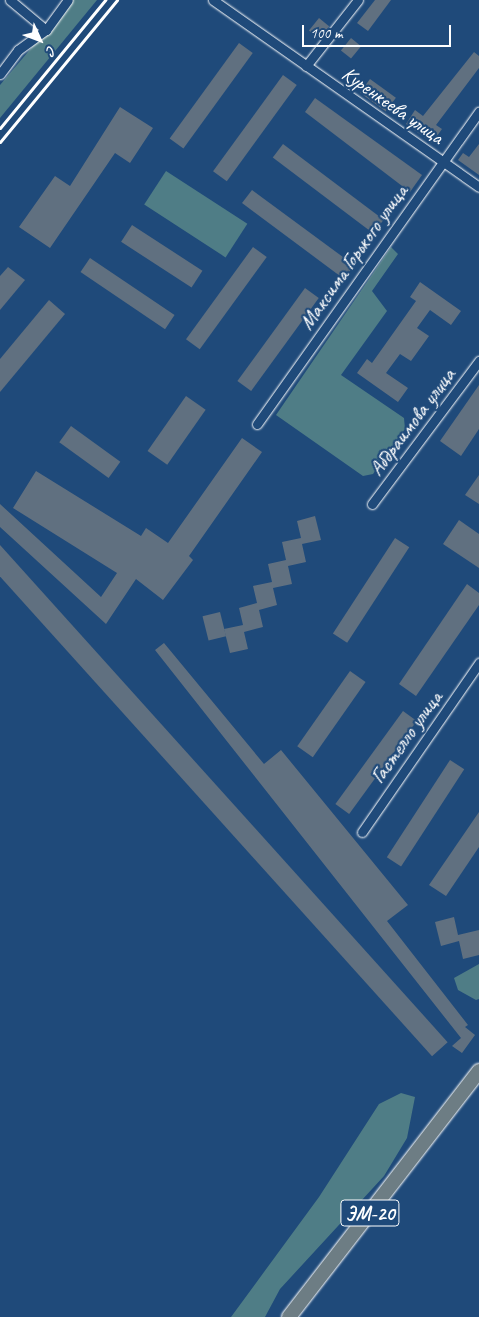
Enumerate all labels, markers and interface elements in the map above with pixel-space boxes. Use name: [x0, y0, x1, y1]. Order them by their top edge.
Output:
north arrow: [15, 15, 65, 65]
scale bar: [304, 15, 453, 47]
text: 100 m: [310, 24, 342, 43]
text: С: [43, 42, 60, 59]
street label: Куренкеева улица: [336, 60, 450, 150]
street label: Максима Горького улица: [293, 179, 413, 335]
street label: Абдраимова улица: [363, 363, 461, 481]
street label: Гастелло улица: [365, 685, 447, 789]
road number: ЭМ-20: [340, 1196, 400, 1230]

